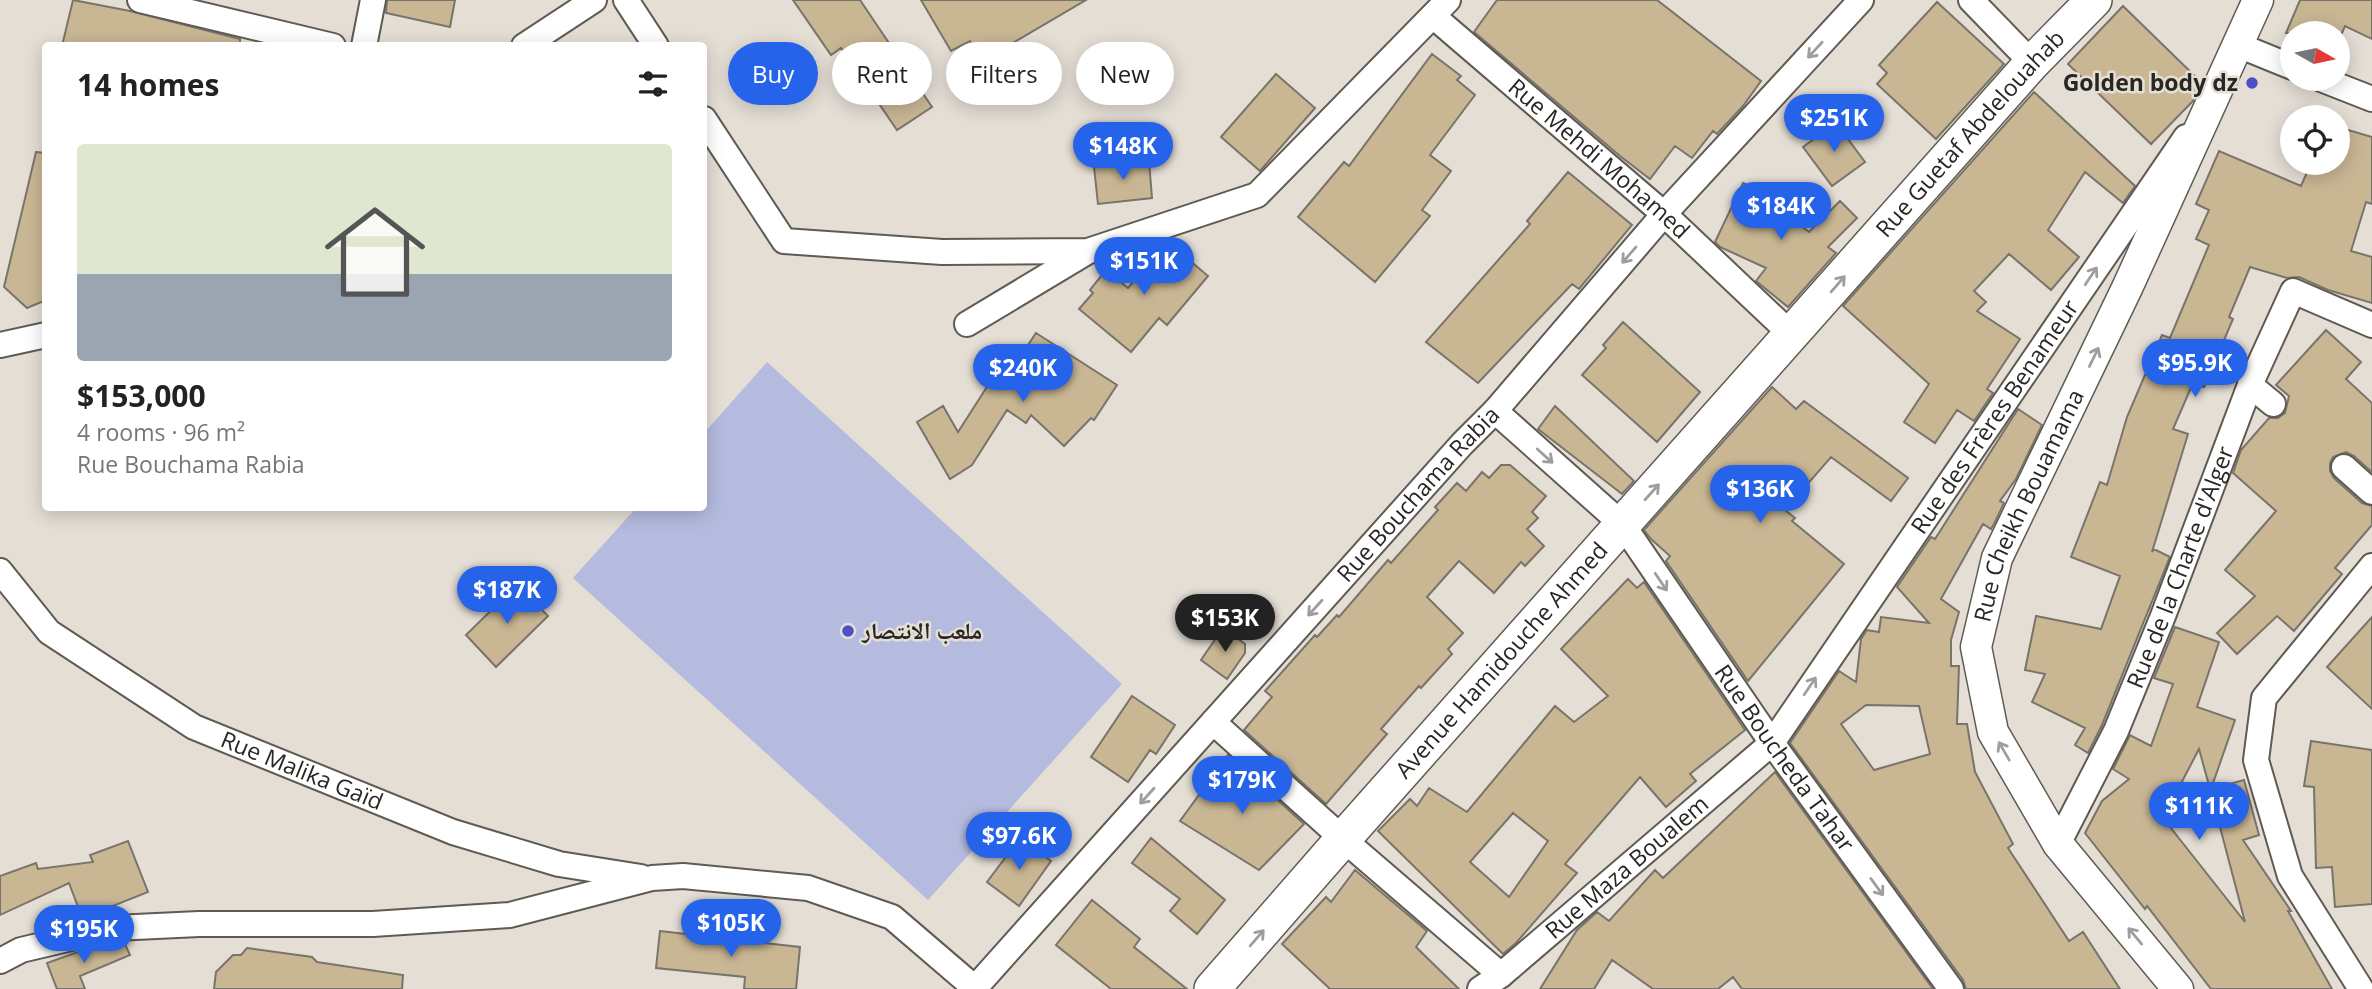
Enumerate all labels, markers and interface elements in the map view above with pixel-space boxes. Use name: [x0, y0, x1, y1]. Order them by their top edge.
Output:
north arrow: [2280, 21, 2350, 91]
map controls: [2280, 21, 2350, 175]
street label: Rue Guetaf Abdelouahab: [1868, 22, 2071, 244]
one-way arrow: [1807, 41, 1823, 59]
chip: Buy: [728, 42, 818, 105]
chip: Rent: [832, 42, 932, 105]
chip: Filters: [946, 42, 1062, 105]
chip: New: [1076, 42, 1174, 105]
text: 14 homes: [77, 64, 220, 105]
icon: filters: [634, 65, 672, 103]
place label: Golden body dz: [2063, 66, 2238, 98]
street label: Rue Mehdi Mohamed: [1502, 71, 1697, 246]
marker: Golden body dz: [2244, 75, 2260, 91]
pin: $251K: [1785, 94, 1883, 154]
text: $251K: [1800, 101, 1868, 133]
button: locate: [2280, 105, 2350, 175]
pin: $148K: [1074, 122, 1172, 182]
text: $148K: [1089, 129, 1157, 161]
pin: $184K: [1732, 182, 1830, 242]
icon: home: [312, 189, 438, 315]
text: $184K: [1747, 189, 1815, 221]
pin: $151K: [1095, 238, 1193, 297]
text: $151K: [1110, 244, 1178, 276]
one-way arrow: [1621, 245, 1637, 263]
one-way arrow: [2083, 267, 2098, 286]
one-way arrow: [1829, 275, 1845, 293]
street label: Rue des Frères Benameur: [1903, 292, 2086, 540]
pin: $95.9K: [2138, 340, 2252, 399]
pin: $240K: [974, 344, 1072, 404]
text: $95.9K: [2158, 346, 2232, 378]
one-way arrow: [2088, 347, 2101, 368]
text: $240K: [989, 351, 1057, 383]
text: $153,000: [77, 375, 206, 416]
street label: Rue Cheikh Bouamama: [1966, 384, 2091, 625]
street label: Rue Bouchama Rabia: [1329, 399, 1506, 588]
text: 4 rooms · 96 m²: [77, 416, 245, 448]
street label: Rue de la Charte d'Alger: [2118, 441, 2241, 693]
text: Rue Bouchama Rabia: [77, 448, 305, 480]
one-way arrow: [1536, 448, 1554, 464]
pin: $136K: [1711, 466, 1809, 525]
text: $136K: [1726, 472, 1794, 504]
one-way arrow: [1644, 484, 1660, 502]
street label: Avenue Hamidouche Ahmed: [1387, 535, 1614, 785]
pin: $187K: [458, 566, 556, 626]
one-way arrow: [1654, 571, 1668, 591]
text: $187K: [473, 573, 541, 605]
pin: $153K: [1176, 594, 1274, 654]
one-way arrow: [1307, 599, 1324, 616]
text: $153K: [1191, 601, 1259, 633]
place label: ملعب الانتصار: [861, 614, 982, 646]
marker: ملعب الانتصار: [840, 623, 856, 639]
street label: Rue Boucheda Tahar: [1708, 658, 1863, 858]
one-way arrow: [1803, 677, 1817, 697]
street label: Rue Malika Gaïd: [216, 723, 388, 817]
one-way arrow: [1997, 742, 2011, 762]
pin: $179K: [1193, 756, 1291, 816]
text: $179K: [1208, 763, 1276, 795]
pin: $111K: [2150, 782, 2248, 842]
one-way arrow: [1139, 786, 1155, 804]
street label: Rue Maza Boualem: [1538, 787, 1715, 946]
text: $111K: [2165, 789, 2233, 821]
pin: $97.6K: [962, 812, 1076, 872]
text: $97.6K: [982, 819, 1056, 851]
one-way arrow: [1870, 878, 1885, 896]
pin: $105K: [682, 900, 780, 959]
pin: $195K: [35, 906, 133, 965]
text: $105K: [697, 906, 765, 938]
text: $195K: [50, 912, 118, 944]
one-way arrow: [2127, 928, 2143, 946]
one-way arrow: [1249, 929, 1265, 947]

